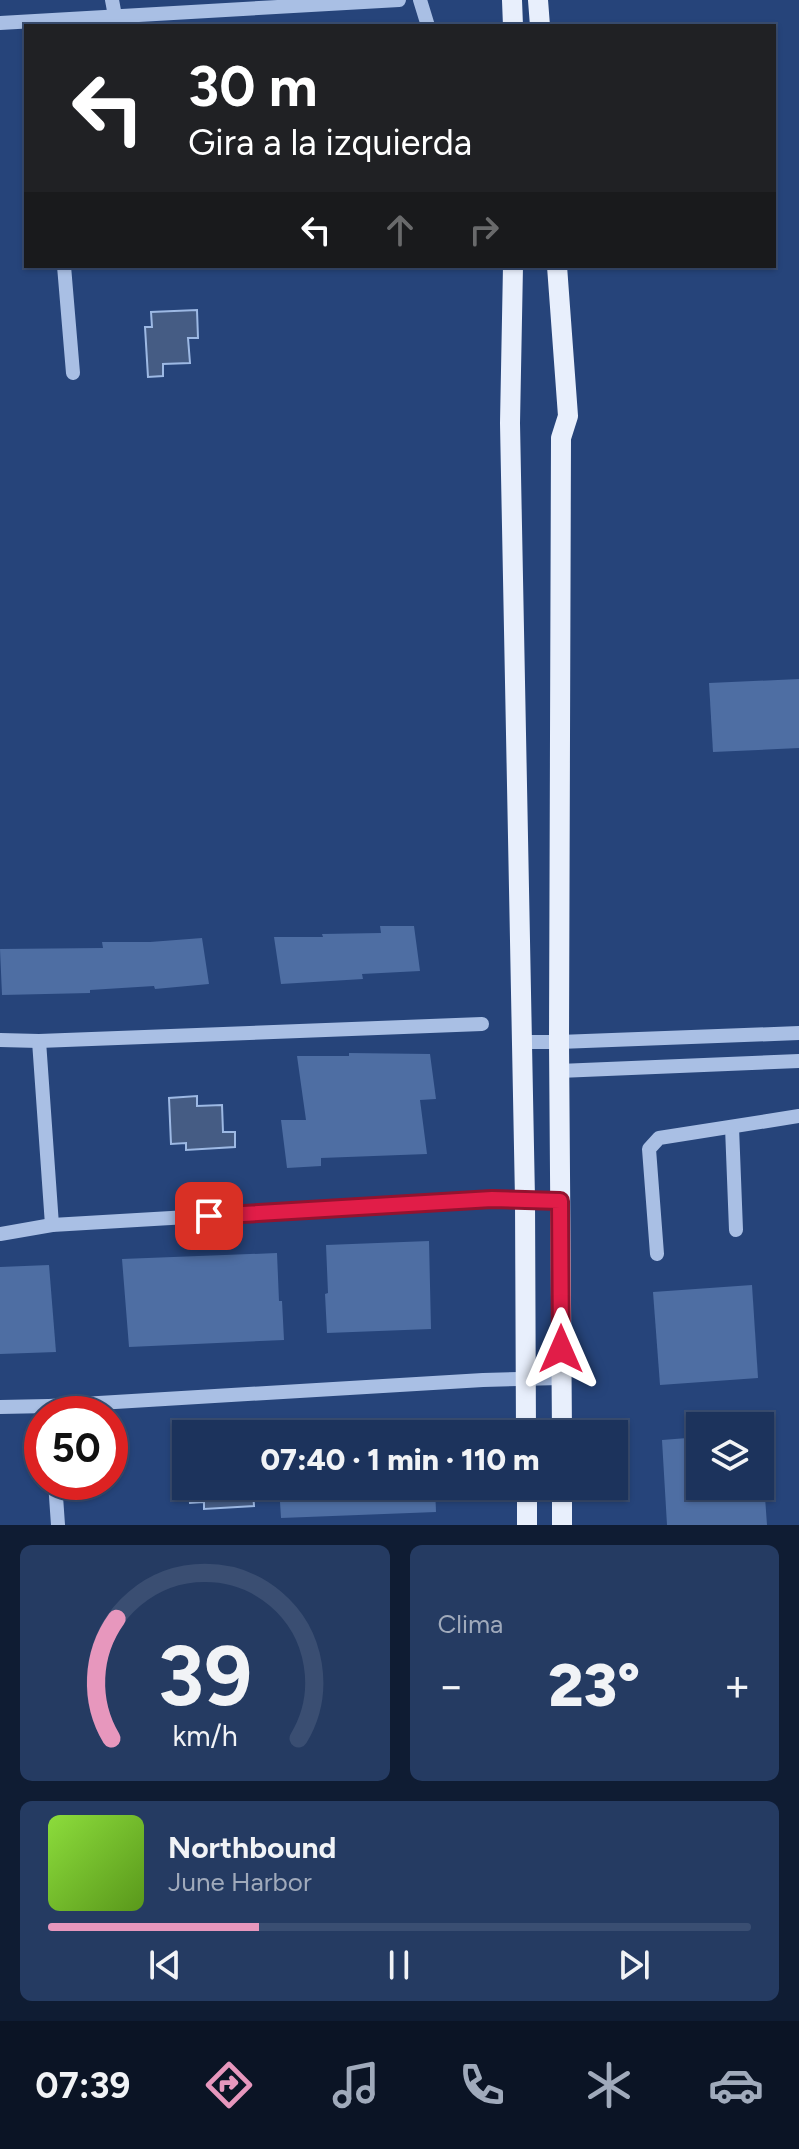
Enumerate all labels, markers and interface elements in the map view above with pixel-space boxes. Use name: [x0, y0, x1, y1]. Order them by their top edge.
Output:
text: 30 m: [188, 53, 318, 120]
icon: left: [56, 56, 160, 160]
text: Gira a la izquierda: [188, 121, 472, 164]
icon: left: [294, 208, 338, 252]
icon: ahead: [378, 208, 422, 252]
icon: right: [462, 208, 506, 252]
pin: [175, 1182, 243, 1250]
icon: arrive: [187, 1194, 231, 1238]
position arrow: [519, 1307, 603, 1391]
speed limit sign: 50: [24, 1396, 128, 1500]
map controls: [686, 1412, 774, 1500]
button: layers: [686, 1412, 774, 1500]
text: 07:40 · 1 min · 110 m: [260, 1441, 540, 1478]
text: Clima: [438, 1608, 503, 1640]
text: 39: [157, 1626, 252, 1726]
text: 23°: [548, 1649, 640, 1721]
text: −: [438, 1659, 465, 1712]
text: +: [724, 1659, 751, 1712]
text: km/h: [172, 1719, 237, 1753]
text: Northbound: [168, 1829, 336, 1866]
text: June Harbor: [168, 1866, 312, 1898]
icon: previous: [143, 1943, 187, 1987]
icon: pause: [377, 1943, 421, 1987]
icon: next: [612, 1943, 656, 1987]
icon: directions: [201, 2057, 257, 2113]
icon: music: [328, 2057, 384, 2113]
icon: phone: [454, 2057, 510, 2113]
icon: climate: [581, 2057, 637, 2113]
icon: car: [708, 2057, 764, 2113]
text: 07:39: [35, 2064, 130, 2107]

